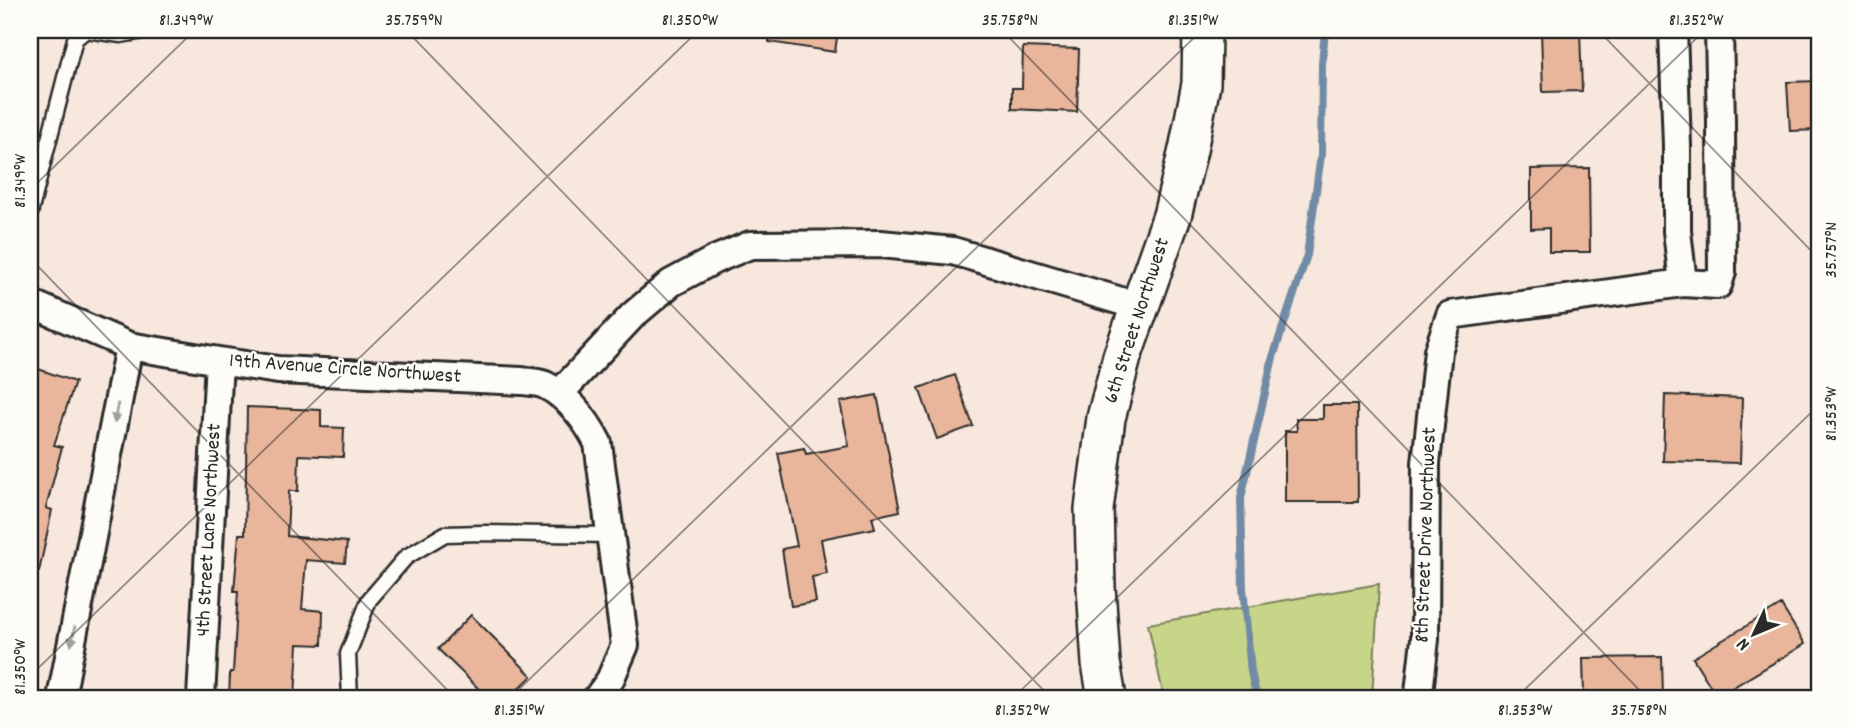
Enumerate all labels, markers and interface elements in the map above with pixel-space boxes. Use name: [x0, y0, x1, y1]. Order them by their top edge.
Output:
text: 81.349°W: [159, 9, 214, 34]
text: 35.759°N: [385, 9, 443, 34]
text: 81.350°W: [662, 9, 719, 34]
text: 35.758°N: [982, 9, 1038, 34]
text: 81.351°W: [1168, 9, 1219, 34]
text: 81.352°W: [1669, 9, 1724, 34]
text: 81.349°W: [9, 153, 34, 208]
text: 35.757°N: [1820, 222, 1845, 278]
street label: 6th Street Northwest: [1097, 234, 1179, 408]
street label: 19th Avenue Circle Northwest: [228, 347, 462, 393]
text: 81.353°W: [1820, 386, 1845, 441]
one-way arrow: [110, 402, 121, 424]
street label: 4th Street Lane Northwest: [189, 423, 231, 637]
street label: 8th Street Drive Northwest: [1408, 426, 1446, 643]
north arrow: [1720, 598, 1790, 668]
one-way arrow: [67, 625, 78, 647]
text: N: [1731, 631, 1757, 656]
text: 81.350°W: [9, 638, 34, 695]
text: 81.351°W: [494, 699, 545, 724]
text: 81.352°W: [995, 699, 1050, 724]
text: 81.353°W: [1498, 699, 1553, 724]
text: 35.758°N: [1611, 699, 1667, 724]

